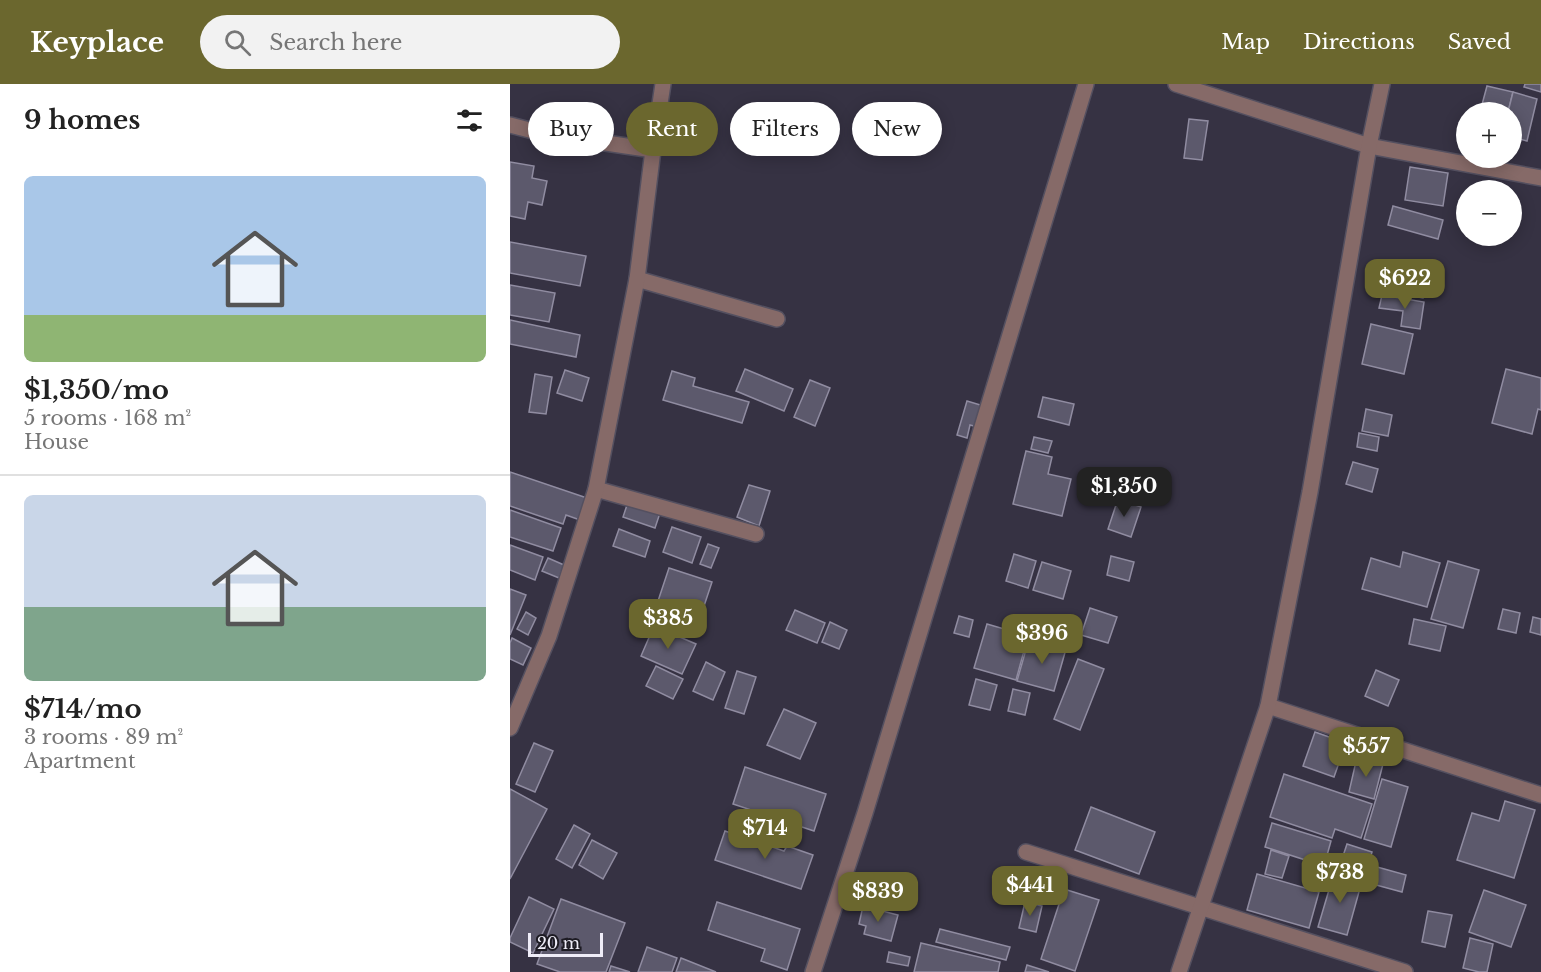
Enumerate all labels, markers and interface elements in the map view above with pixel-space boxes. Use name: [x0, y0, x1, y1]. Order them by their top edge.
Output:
search box: [200, 15, 620, 69]
text: Keyplace: [30, 25, 164, 60]
icon: search: [221, 26, 254, 59]
text: Search here: [269, 29, 402, 56]
text: Map: [1221, 29, 1270, 55]
text: Directions: [1303, 29, 1415, 55]
text: Saved: [1448, 29, 1511, 55]
chip: Buy: [528, 102, 614, 156]
chip: Rent: [626, 102, 718, 156]
chip: Filters: [730, 102, 840, 156]
chip: New: [852, 102, 942, 156]
map controls: [1456, 102, 1522, 246]
button: +: [1456, 102, 1522, 168]
text: 9 homes: [24, 104, 140, 136]
icon: filters: [453, 104, 486, 137]
button: −: [1456, 180, 1522, 246]
icon: home: [201, 215, 309, 323]
pin: $622: [1369, 259, 1441, 310]
text: $622: [1379, 266, 1431, 290]
text: $1,350/mo: [24, 374, 169, 406]
text: 5 rooms · 168 m²: [24, 406, 191, 430]
text: House: [24, 430, 89, 454]
pin: $1,350: [1075, 467, 1173, 518]
text: $1,350: [1091, 474, 1157, 498]
icon: home: [201, 534, 309, 642]
pin: $385: [632, 599, 704, 650]
text: $385: [643, 606, 693, 630]
pin: $396: [1006, 614, 1078, 665]
text: $396: [1016, 621, 1068, 645]
text: $714/mo: [24, 693, 142, 725]
text: 3 rooms · 89 m²: [24, 725, 183, 749]
pin: $557: [1330, 727, 1402, 778]
text: $557: [1343, 734, 1390, 758]
text: Apartment: [24, 749, 135, 773]
pin: $714: [729, 809, 801, 860]
text: $714: [742, 816, 788, 840]
pin: $738: [1304, 853, 1376, 904]
text: $738: [1316, 860, 1364, 884]
pin: $441: [994, 866, 1066, 917]
pin: $839: [842, 872, 914, 923]
text: $441: [1006, 873, 1054, 897]
text: $839: [852, 879, 904, 903]
scale bar: [528, 930, 603, 958]
text: 20 m: [537, 933, 580, 953]

